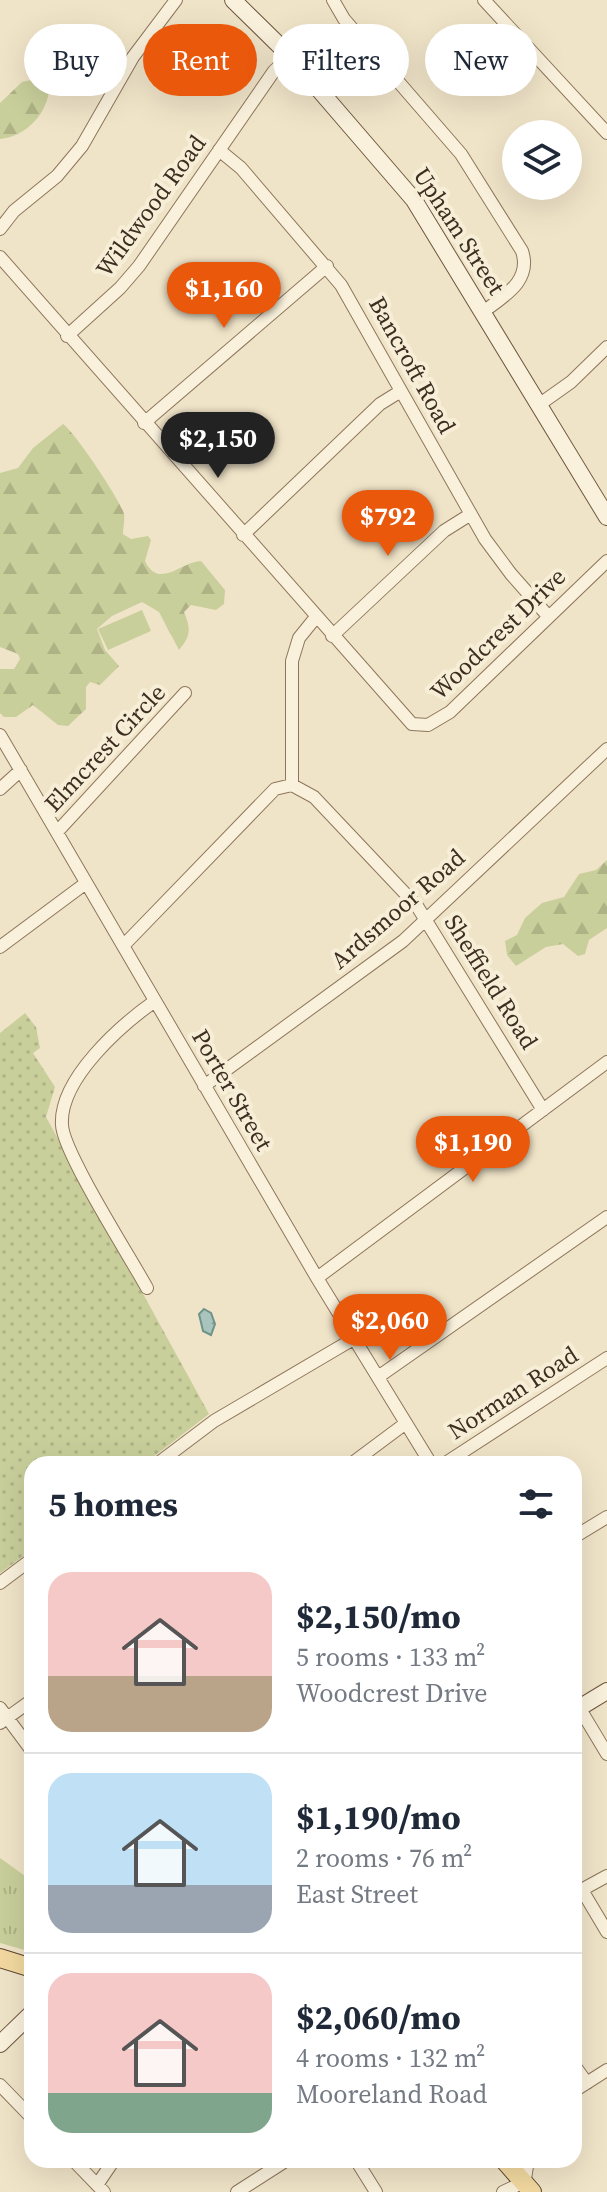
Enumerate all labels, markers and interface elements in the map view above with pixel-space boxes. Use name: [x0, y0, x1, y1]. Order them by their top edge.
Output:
chip: Buy: [24, 24, 127, 96]
chip: Rent: [143, 24, 257, 96]
chip: Filters: [273, 24, 409, 96]
chip: New: [425, 24, 537, 96]
map controls: [502, 120, 582, 200]
button: layers: [502, 120, 582, 200]
street label: Wildwood Road: [88, 128, 214, 283]
street label: Upham Street: [406, 161, 513, 301]
pin: $1,160: [159, 262, 289, 330]
text: $1,160: [185, 270, 263, 306]
street label: Bancroft Road: [361, 290, 464, 440]
pin: $2,150: [153, 412, 283, 480]
text: $2,150: [179, 420, 257, 456]
pin: $792: [341, 490, 435, 558]
text: $792: [360, 498, 416, 534]
street label: Woodcrest Drive: [423, 560, 573, 707]
street label: Elmcrest Circle: [37, 676, 173, 819]
street label: Ardsmoor Road: [323, 841, 472, 976]
street label: Sheffield Road: [437, 908, 546, 1056]
street label: Porter Street: [184, 1023, 281, 1157]
pin: $1,190: [408, 1116, 538, 1184]
text: $1,190: [434, 1124, 512, 1160]
pin: $2,060: [325, 1294, 455, 1362]
text: $2,060: [351, 1302, 429, 1338]
street label: Norman Road: [441, 1338, 584, 1447]
text: 5 homes: [48, 1481, 178, 1527]
icon: filters: [514, 1482, 558, 1526]
text: $2,150/mo: [296, 1593, 461, 1639]
icon: home: [112, 1604, 208, 1700]
text: 5 rooms · 133 m²: [296, 1639, 485, 1675]
text: Woodcrest Drive: [296, 1675, 488, 1711]
text: $1,190/mo: [296, 1794, 461, 1840]
icon: home: [112, 1805, 208, 1901]
text: 2 rooms · 76 m²: [296, 1840, 472, 1876]
text: East Street: [296, 1876, 418, 1912]
text: $2,060/mo: [296, 1994, 461, 2040]
icon: home: [112, 2005, 208, 2101]
text: 4 rooms · 132 m²: [296, 2040, 485, 2076]
text: Mooreland Road: [296, 2076, 487, 2112]

